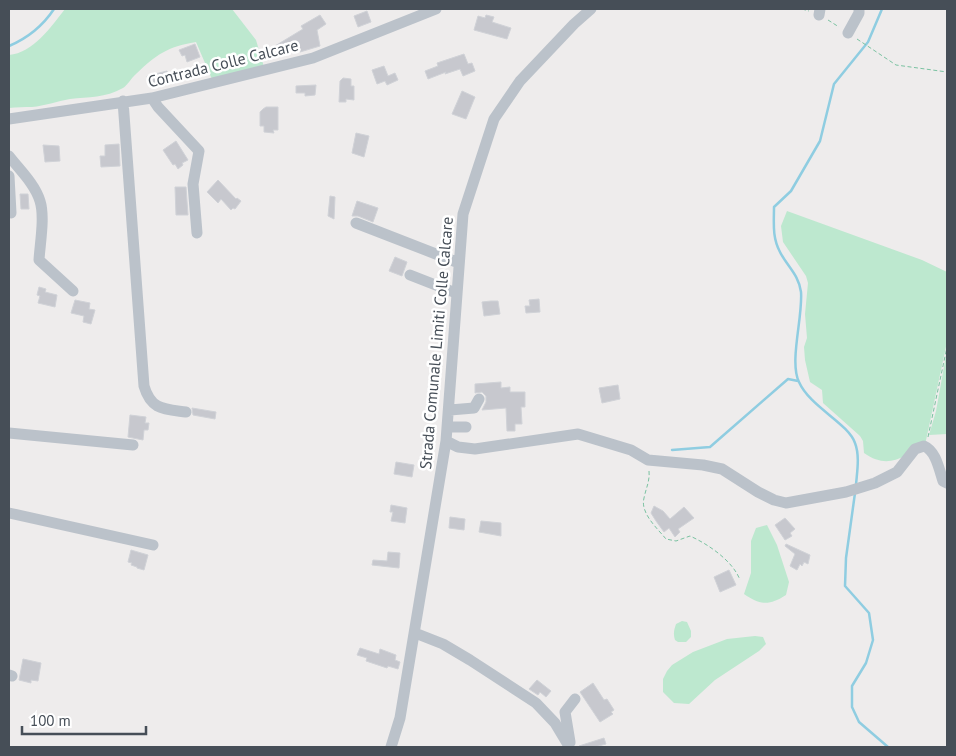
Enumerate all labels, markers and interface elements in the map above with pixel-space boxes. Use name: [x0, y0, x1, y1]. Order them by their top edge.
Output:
street label: Contrada Colle Calcare: [146, 35, 300, 91]
street label: Strada Comunale Limiti Colle Calcare: [415, 216, 457, 470]
scale bar: [22, 704, 146, 736]
text: 100 m: [30, 711, 71, 730]

